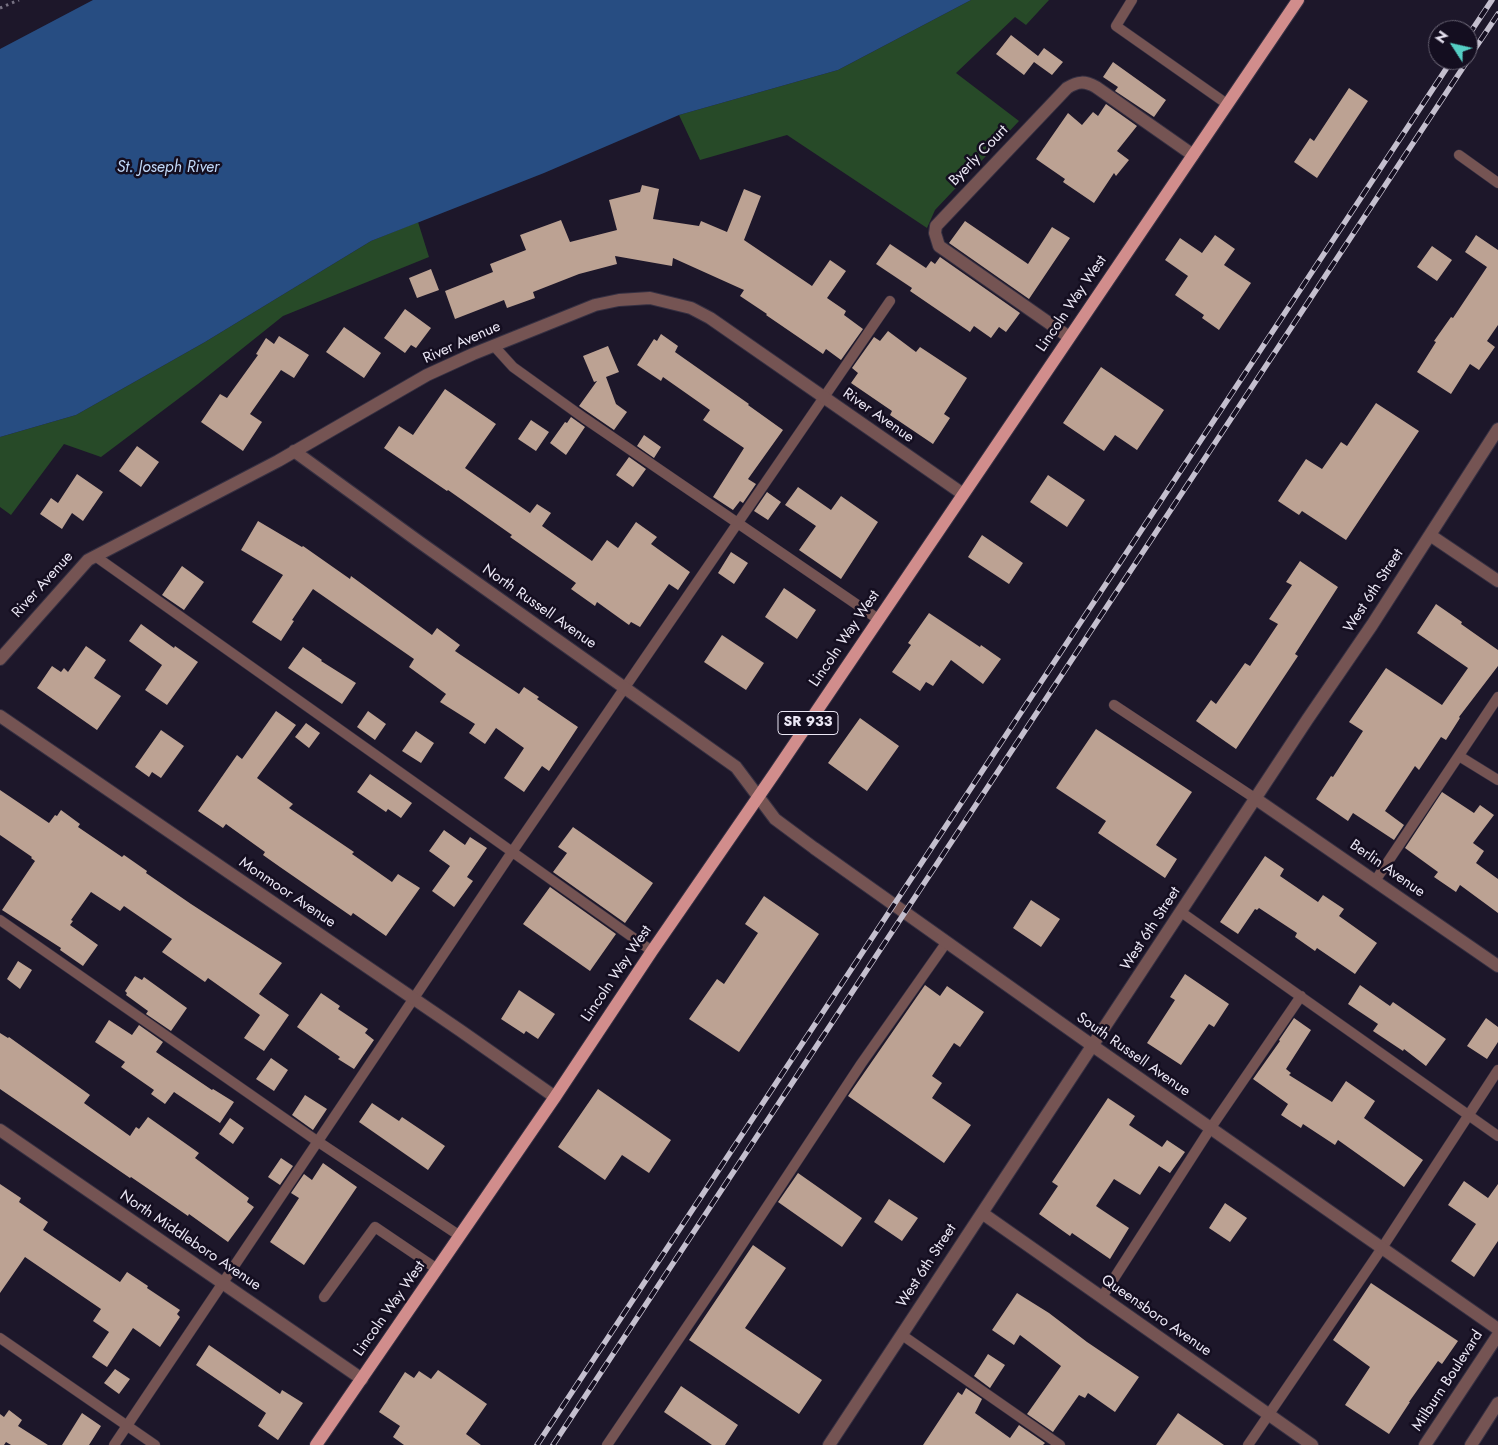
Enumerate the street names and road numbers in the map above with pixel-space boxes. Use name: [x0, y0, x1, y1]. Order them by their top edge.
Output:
street label: Byerly Court: [946, 122, 1012, 190]
street label: Lincoln Way West: [1033, 252, 1111, 356]
street label: River Avenue: [421, 318, 503, 368]
street label: River Avenue: [839, 385, 917, 447]
street label: West 6th Street: [1340, 546, 1408, 636]
street label: River Avenue: [9, 548, 77, 622]
street label: North Russell Avenue: [478, 561, 600, 653]
street label: Lincoln Way West: [806, 587, 884, 691]
road number: SR 933: [778, 711, 838, 734]
street label: Berlin Avenue: [1346, 836, 1428, 902]
street label: Monmoor Avenue: [235, 854, 339, 932]
street label: West 6th Street: [1117, 884, 1185, 974]
street label: Lincoln Way West: [578, 922, 656, 1026]
street label: South Russell Avenue: [1073, 1009, 1193, 1101]
street label: North Middleboro Avenue: [116, 1187, 264, 1295]
street label: West 6th Street: [893, 1221, 961, 1311]
street label: Lincoln Way West: [350, 1258, 430, 1360]
street label: Queensboro Avenue: [1098, 1271, 1214, 1361]
street label: Milburn Boulevard: [1409, 1327, 1487, 1435]

